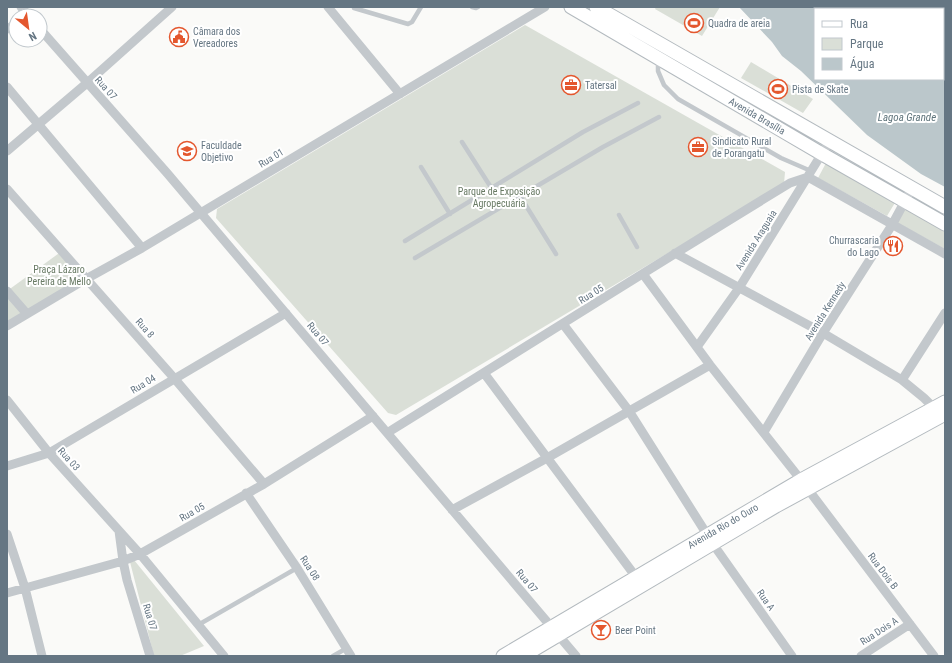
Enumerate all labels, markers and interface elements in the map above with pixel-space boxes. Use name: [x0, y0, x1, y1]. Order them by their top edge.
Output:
north arrow: [8, 8, 48, 48]
legend: [814, 8, 944, 80]
sports icon: Quadra de areia: [683, 12, 705, 34]
text: Rua: [850, 17, 868, 31]
place label: Quadra de areia: [708, 18, 770, 29]
public building icon: Câmara dos Vereadores: [168, 26, 190, 48]
place label: Câmara dos Vereadores: [193, 26, 241, 49]
text: N: [26, 29, 39, 44]
text: Parque: [850, 37, 884, 51]
text: Água: [850, 56, 875, 71]
street label: Rua 07: [93, 74, 119, 102]
office icon: Tatersal: [560, 74, 582, 96]
sports icon: Pista de Skate: [767, 78, 789, 100]
place label: Tatersal: [585, 80, 617, 91]
place label: Pista de Skate: [792, 84, 849, 95]
street label: Avenida Brasília: [727, 95, 787, 137]
water label: Lagoa Grande: [878, 111, 936, 124]
office icon: Sindicato Rural de Porangatu: [687, 136, 709, 158]
place label: Sindicato Rural de Porangatu: [712, 136, 771, 159]
school or university icon: Faculdade Objetivo: [176, 140, 198, 162]
place label: Faculdade Objetivo: [201, 140, 242, 163]
street label: Rua 01: [257, 146, 285, 170]
park label: Parque de Exposição Agropecuária: [458, 186, 540, 209]
street label: Avenida Araguaia: [733, 208, 779, 272]
place label: Churrascaria do Lago: [829, 235, 879, 258]
restaurant icon: Churrascaria do Lago: [882, 235, 904, 257]
park label: Praça Lázaro Pereira de Mello: [27, 264, 91, 287]
street label: Avenida Kennedy: [803, 280, 847, 342]
street label: Rua 05: [577, 282, 605, 306]
street label: Rua 8: [133, 316, 157, 340]
street label: Rua 07: [305, 320, 331, 348]
street label: Rua 04: [129, 372, 157, 396]
street label: Rua 03: [56, 445, 82, 473]
street label: Rua 05: [178, 500, 207, 524]
street label: Avenida Rio do Ouro: [686, 501, 760, 551]
street label: Rua Dois B: [866, 551, 900, 591]
street label: Rua 08: [298, 554, 322, 582]
street label: Rua 07: [514, 567, 540, 595]
street label: Rua A: [755, 587, 777, 613]
street label: Rua 07: [141, 602, 159, 632]
street label: Rua Dois A: [858, 615, 900, 647]
bar icon: Beer Point: [590, 619, 612, 641]
place label: Beer Point: [615, 625, 656, 636]

